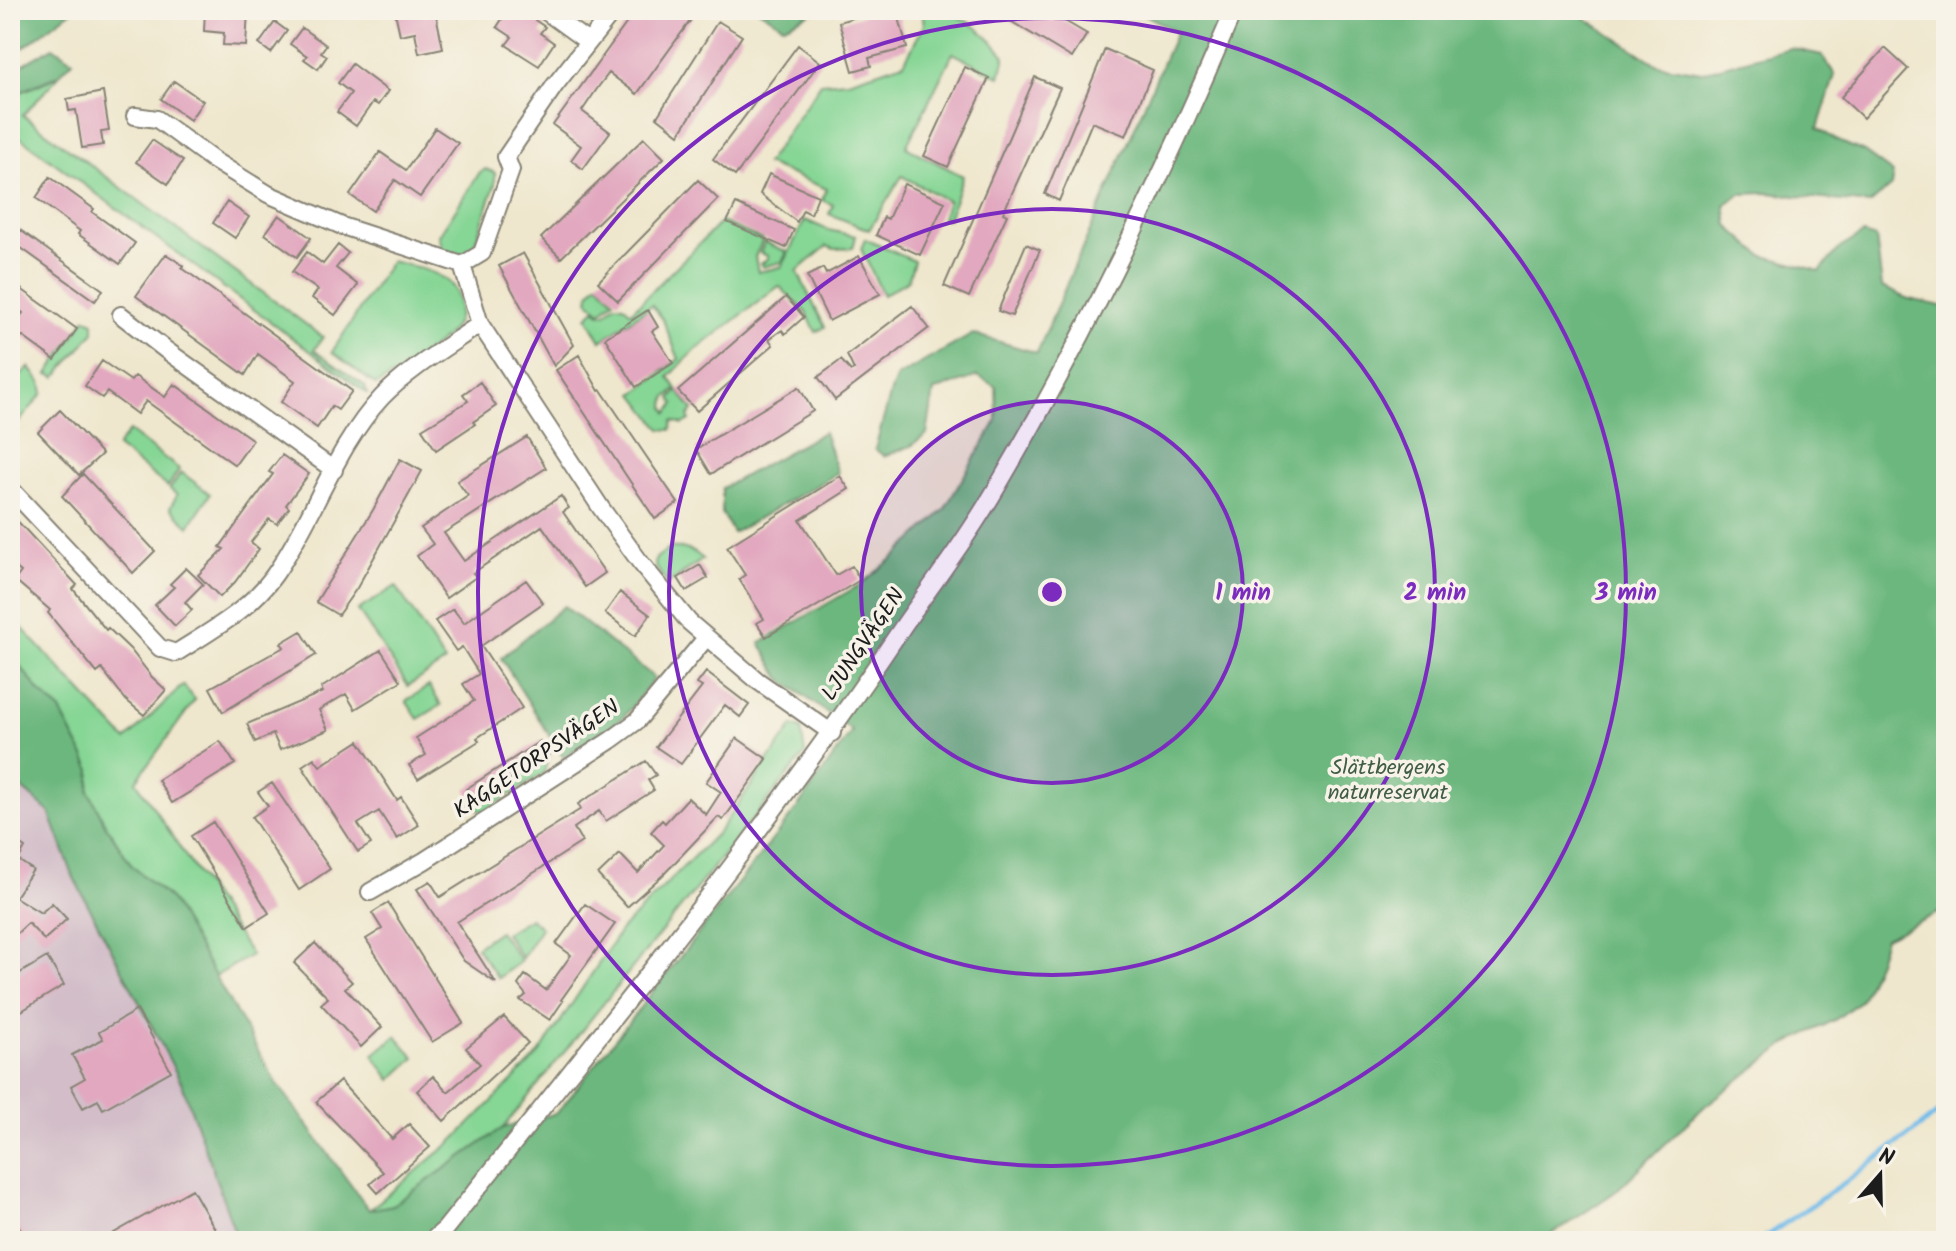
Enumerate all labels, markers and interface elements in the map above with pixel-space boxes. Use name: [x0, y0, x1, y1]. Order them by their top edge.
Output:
text: 1 min: [1215, 574, 1271, 613]
text: 2 min: [1404, 574, 1466, 613]
text: 3 min: [1594, 574, 1657, 613]
centre of rings: [1038, 578, 1066, 606]
street label: LJUNGVÄGEN: [813, 581, 915, 709]
street label: KAGGETORPSVÄGEN: [447, 691, 627, 829]
park label: Slättbergens naturreservat: [1328, 751, 1449, 811]
north arrow: [1840, 1135, 1920, 1215]
text: N: [1873, 1140, 1899, 1177]

